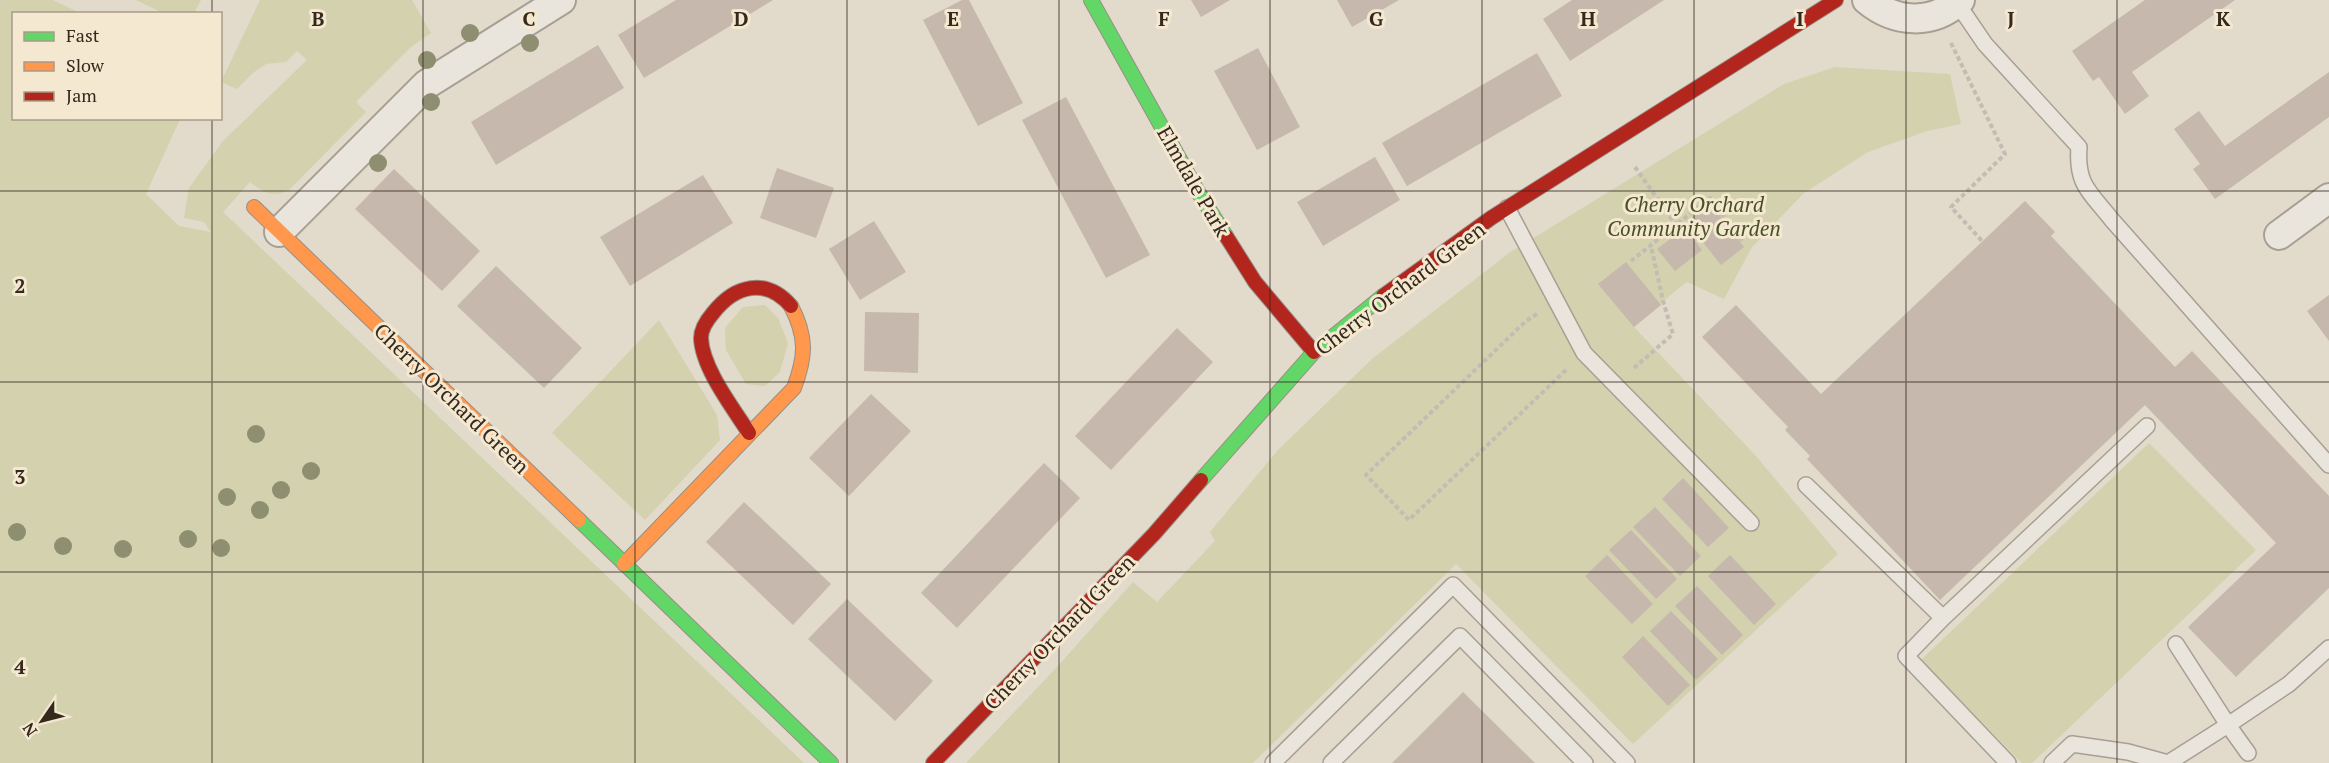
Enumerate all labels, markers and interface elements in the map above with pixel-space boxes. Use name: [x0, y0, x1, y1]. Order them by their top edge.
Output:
text: B: [312, 5, 325, 32]
text: C: [522, 5, 536, 32]
text: D: [734, 5, 748, 32]
text: E: [947, 5, 959, 32]
text: F: [1158, 5, 1170, 32]
text: G: [1369, 5, 1383, 32]
text: H: [1580, 5, 1596, 32]
text: I: [1796, 5, 1804, 32]
text: J: [2007, 5, 2015, 32]
text: K: [2216, 5, 2231, 32]
legend: [12, 12, 222, 120]
text: Fast: [66, 23, 100, 47]
text: Slow: [66, 53, 105, 77]
text: Jam: [66, 83, 97, 107]
street label: Elmdale Park: [1151, 121, 1237, 241]
park label: Cherry Orchard Community Garden: [1607, 190, 1781, 242]
street label: Cherry Orchard Green: [1309, 215, 1491, 361]
text: 2: [14, 272, 26, 299]
street label: Cherry Orchard Green: [368, 316, 536, 480]
text: 3: [14, 463, 26, 490]
street label: Cherry Orchard Green: [977, 548, 1141, 716]
text: 4: [14, 653, 26, 680]
north arrow: [12, 691, 72, 751]
text: N: [17, 718, 42, 741]

